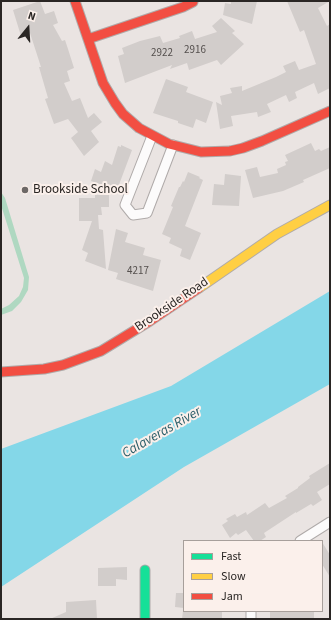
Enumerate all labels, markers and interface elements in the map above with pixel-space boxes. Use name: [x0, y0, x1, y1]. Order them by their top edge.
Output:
north arrow: [8, 8, 48, 48]
text: N: [26, 8, 38, 24]
house number: 2916: [184, 44, 206, 58]
house number: 2922: [151, 47, 173, 61]
place label: Brookside School: [33, 182, 128, 198]
marker: Brookside School: [20, 185, 30, 195]
house number: 4217: [127, 265, 149, 279]
street label: Brookside Road: [132, 275, 212, 335]
water label: Calaveras River: [119, 404, 205, 462]
legend: [183, 540, 323, 612]
text: Fast: [221, 548, 241, 565]
text: Slow: [221, 568, 246, 585]
text: Jam: [221, 588, 243, 605]

